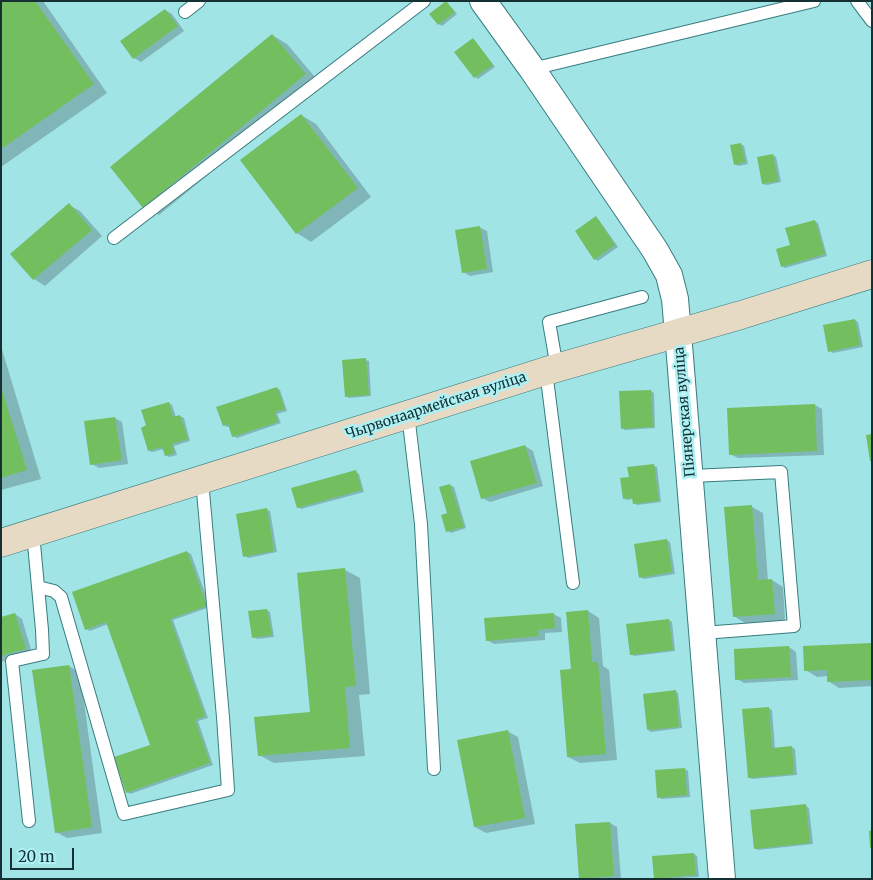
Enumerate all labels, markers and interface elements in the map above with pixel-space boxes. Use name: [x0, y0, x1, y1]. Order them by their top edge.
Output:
street label: Піянерская вуліца: [671, 346, 699, 478]
street label: Чырвонаармейская вуліца: [344, 369, 528, 443]
scale bar: [12, 838, 76, 870]
text: 20 m: [18, 847, 55, 866]

